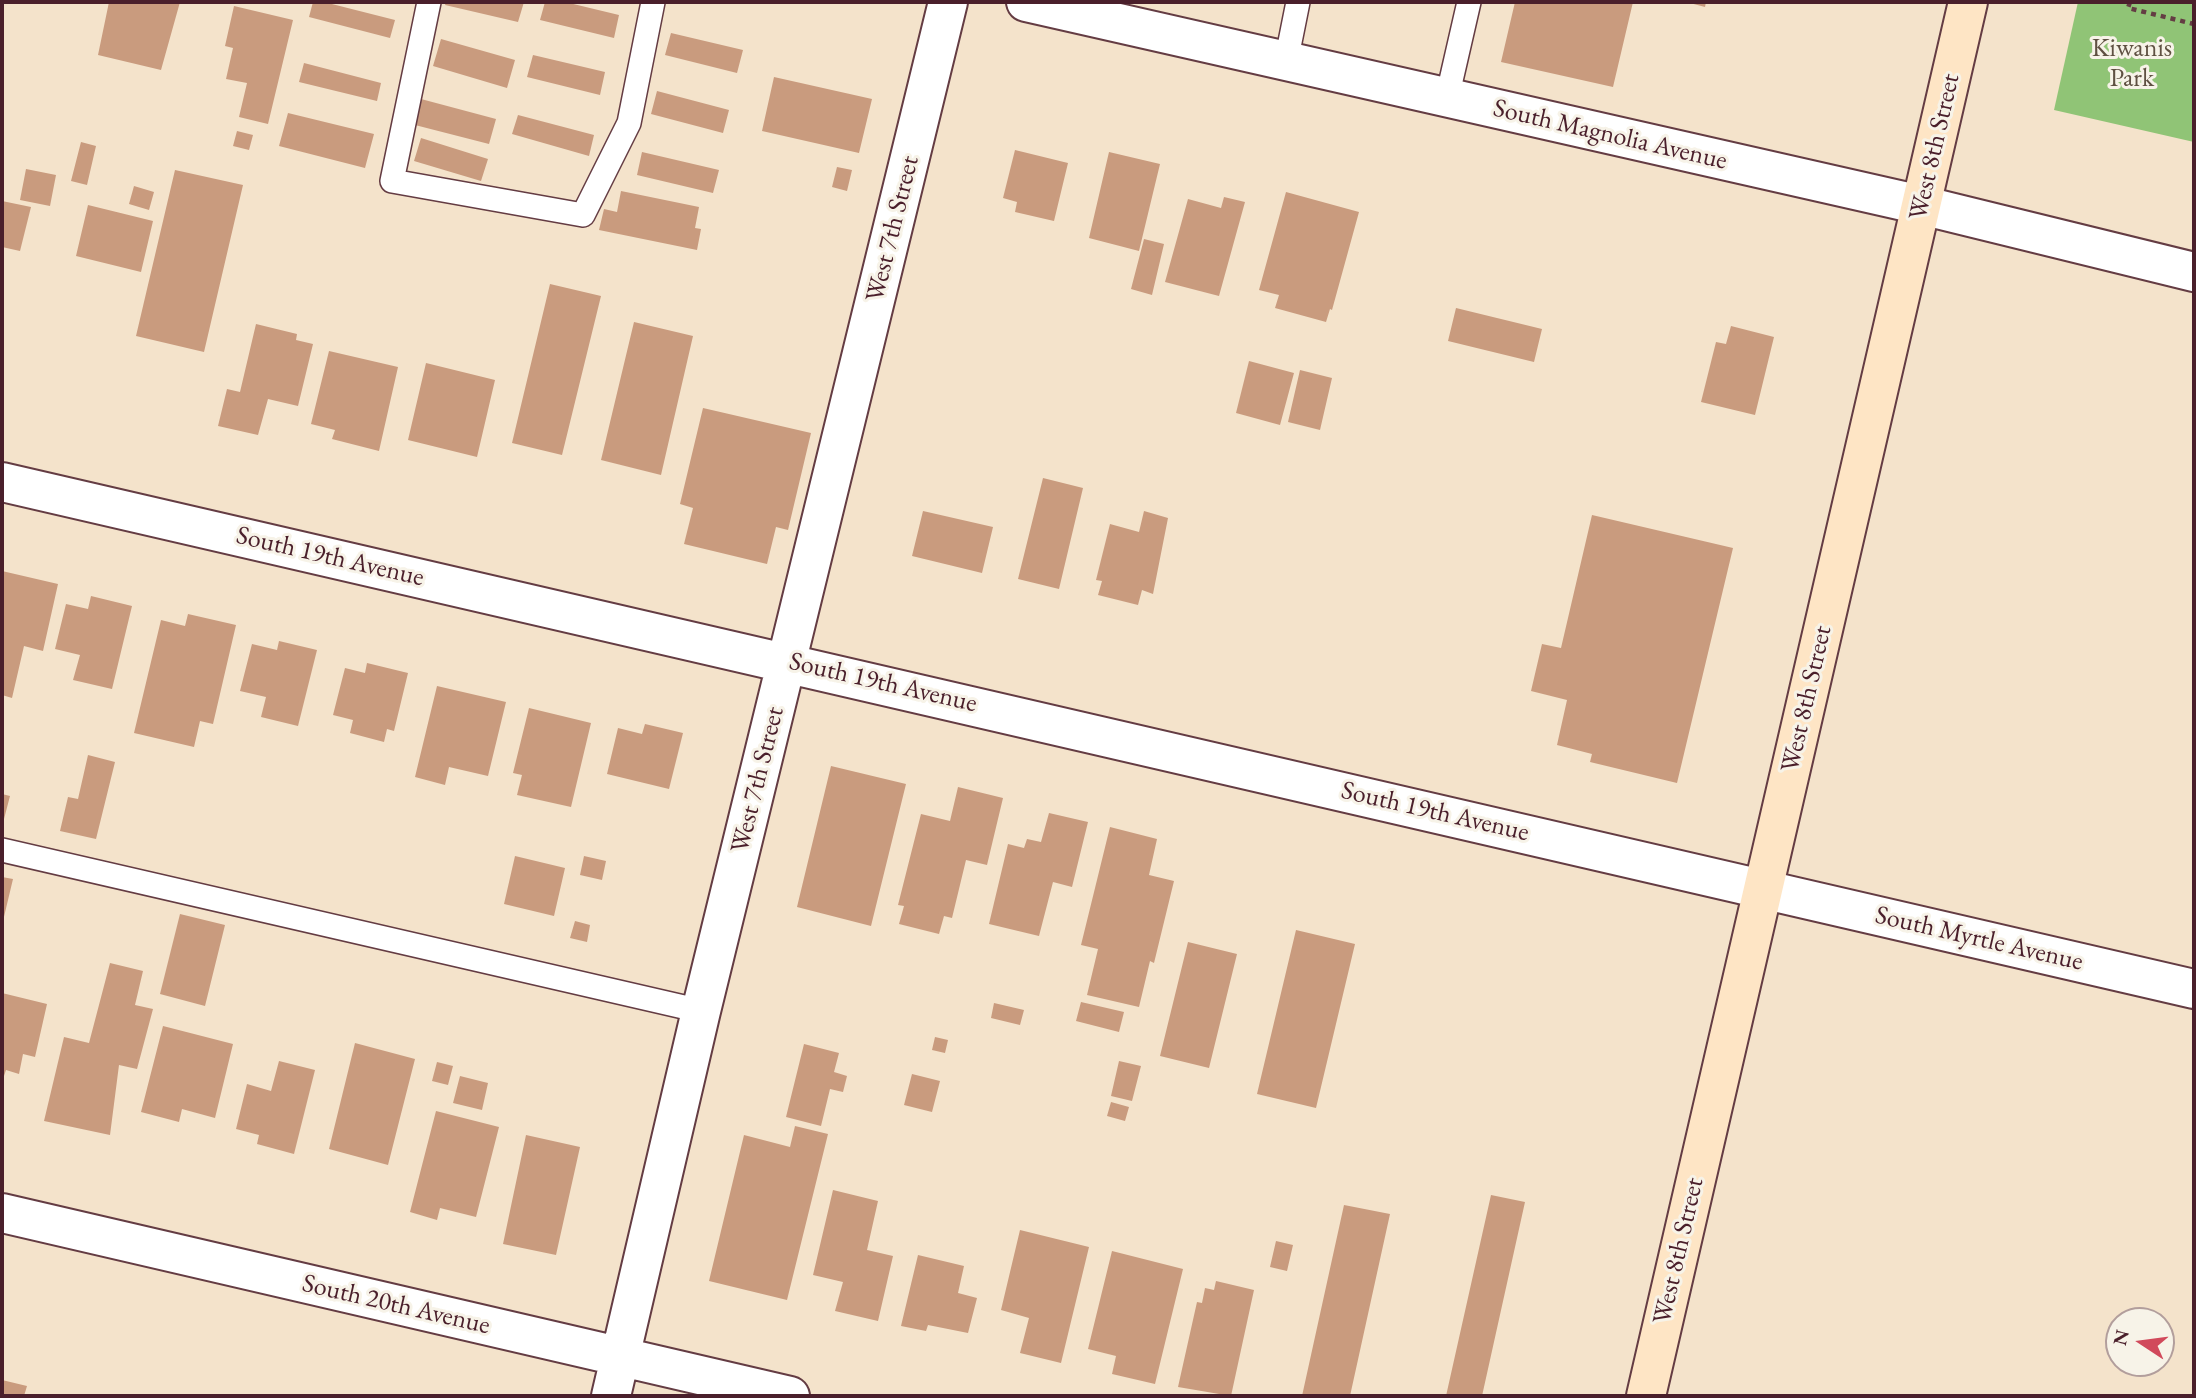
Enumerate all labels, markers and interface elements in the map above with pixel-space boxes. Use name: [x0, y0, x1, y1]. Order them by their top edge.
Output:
park label: Kiwanis Park: [2092, 33, 2172, 94]
street label: West 8th Street: [1903, 71, 1967, 223]
street label: South Magnolia Avenue: [1490, 93, 1730, 177]
street label: West 7th Street: [860, 153, 926, 305]
street label: South 19th Avenue: [233, 520, 427, 594]
street label: West 8th Street: [1775, 623, 1839, 775]
street label: South 19th Avenue: [786, 646, 980, 720]
street label: West 7th Street: [725, 704, 791, 856]
street label: South 19th Avenue: [1338, 775, 1532, 849]
street label: South Myrtle Avenue: [1872, 900, 2086, 978]
street label: West 8th Street: [1647, 1175, 1711, 1327]
street label: South 20th Avenue: [299, 1268, 493, 1342]
north arrow: [2105, 1307, 2175, 1377]
text: N: [2107, 1327, 2135, 1348]

